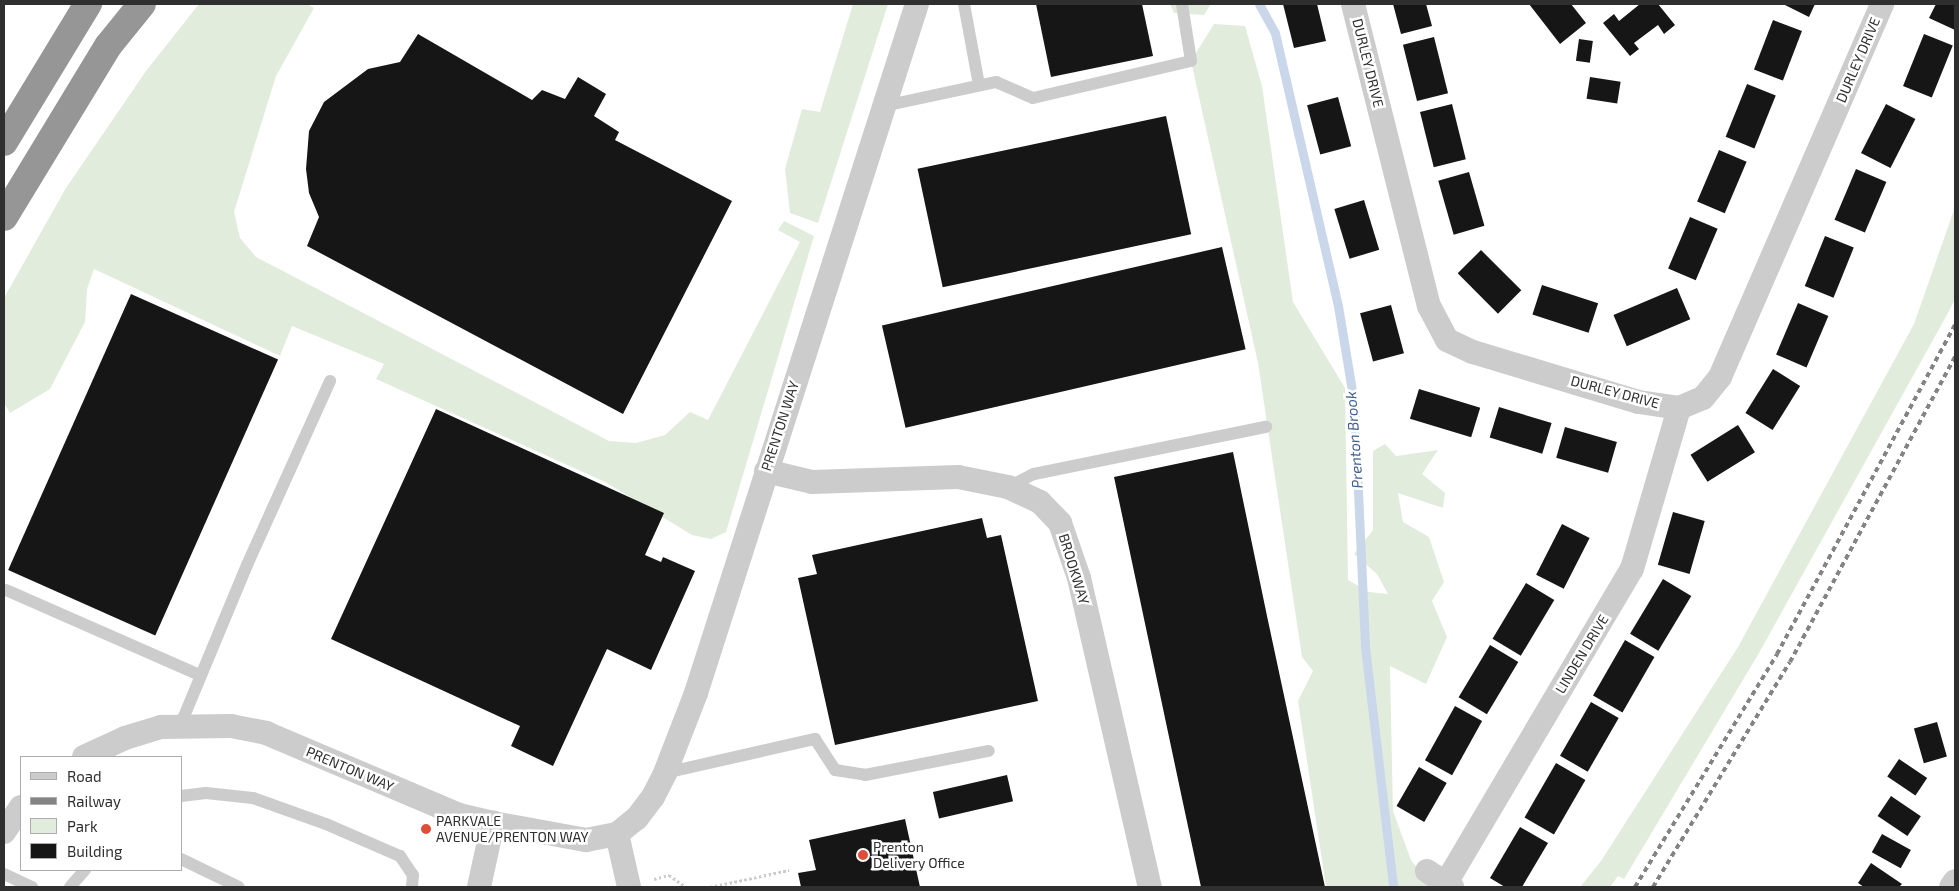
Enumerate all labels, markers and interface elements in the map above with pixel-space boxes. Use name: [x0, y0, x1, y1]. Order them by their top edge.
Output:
street label: DURLEY DRIVE: [1832, 15, 1884, 105]
street label: DURLEY DRIVE: [1349, 17, 1387, 109]
street label: DURLEY DRIVE: [1569, 372, 1661, 412]
street label: PRENTON WAY: [758, 379, 802, 473]
water label: Prenton Brook: [1342, 391, 1366, 489]
street label: BROOKWAY: [1055, 532, 1093, 606]
street label: LINDEN DRIVE: [1552, 612, 1612, 696]
street label: PRENTON WAY: [304, 743, 396, 795]
legend: [20, 756, 182, 871]
text: Road: [67, 767, 102, 785]
text: Railway: [67, 792, 121, 810]
place label: PARKVALE AVENUE/PRENTON WAY: [436, 813, 589, 846]
text: Park: [67, 817, 98, 835]
marker: PARKVALE AVENUE/PRENTON WAY: [420, 823, 432, 835]
place label: Prenton Delivery Office: [873, 839, 965, 872]
text: Building: [67, 842, 122, 860]
marker: Prenton Delivery Office: [857, 849, 869, 861]

